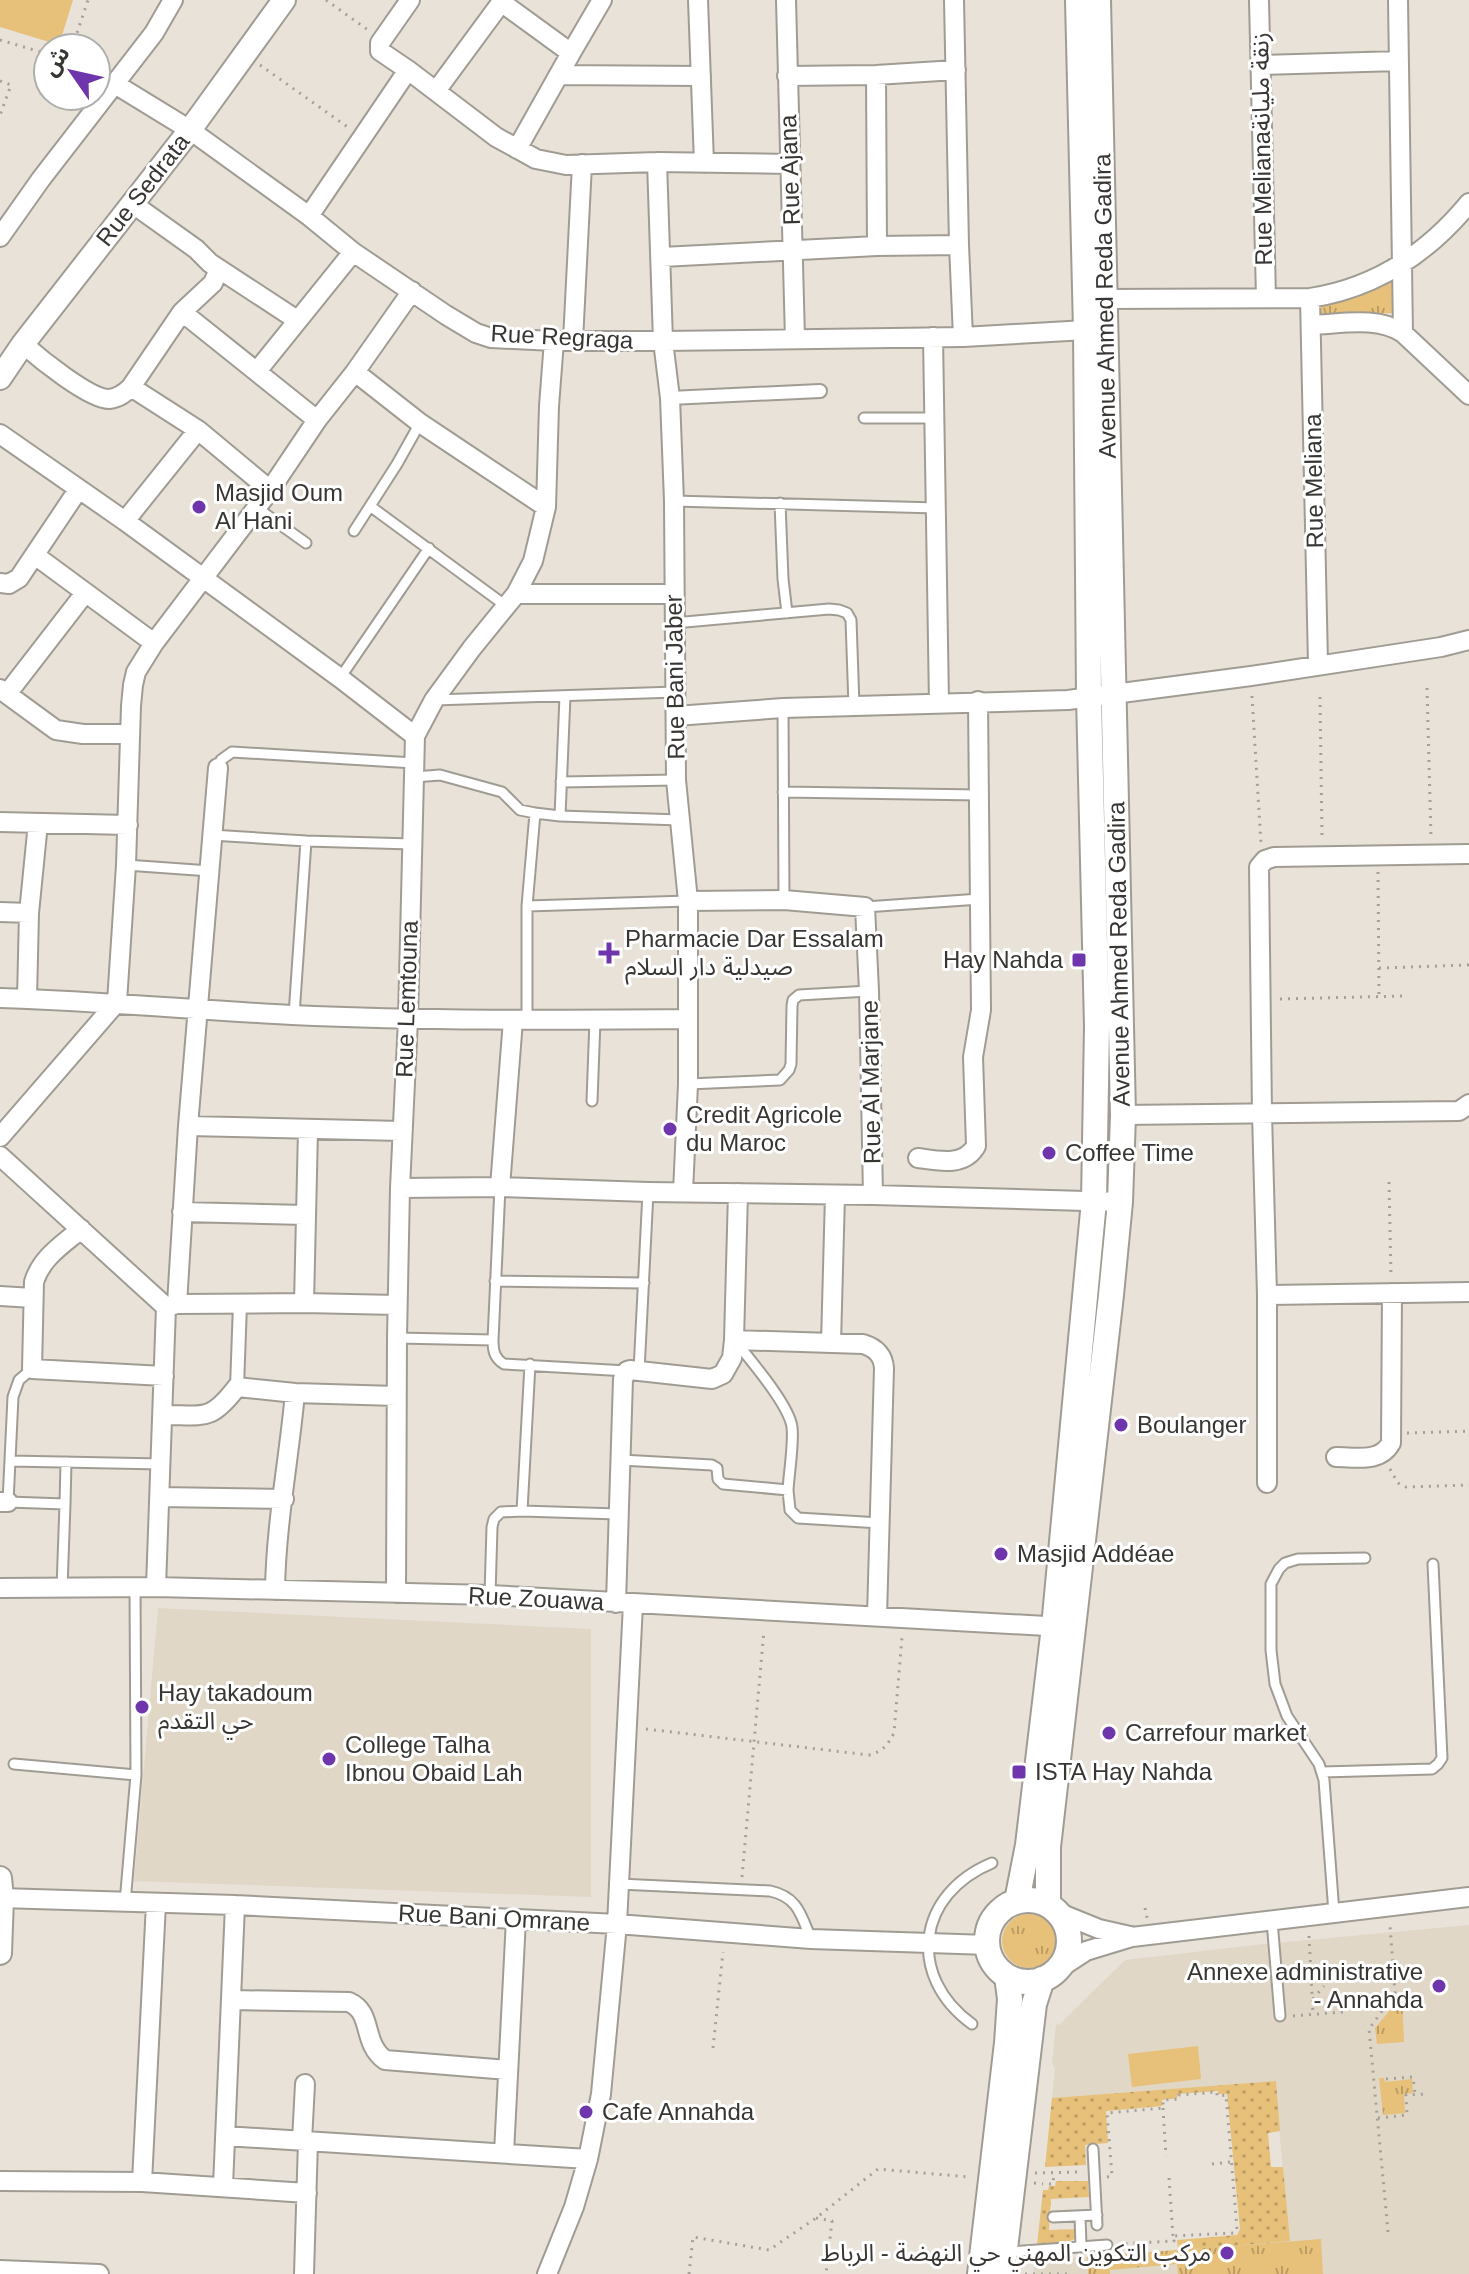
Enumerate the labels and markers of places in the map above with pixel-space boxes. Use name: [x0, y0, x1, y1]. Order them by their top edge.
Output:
place label: Masjid Oum Al Hani: [215, 479, 343, 534]
marker: Masjid Oum Al Hani: [190, 498, 208, 516]
place label: Pharmacie Dar Essalam صيدلية دار السلام: [625, 925, 884, 985]
marker: Pharmacie Dar Essalam صيدلية دار السلام: [600, 944, 618, 962]
place label: Hay Nahda: [943, 946, 1064, 973]
marker: Hay Nahda: [1070, 951, 1088, 969]
place label: Credit Agricole du Maroc: [686, 1101, 842, 1156]
marker: Credit Agricole du Maroc: [661, 1120, 679, 1138]
place label: Coffee Time: [1065, 1139, 1194, 1166]
marker: Coffee Time: [1040, 1144, 1058, 1162]
place label: Boulanger: [1137, 1411, 1246, 1438]
marker: Boulanger: [1112, 1416, 1130, 1434]
place label: Masjid Addéae: [1017, 1540, 1174, 1567]
marker: Masjid Addéae: [992, 1545, 1010, 1563]
place label: Hay takadoum حي التقدم: [158, 1679, 313, 1740]
marker: Hay takadoum حي التقدم: [133, 1698, 151, 1716]
place label: Carrefour market: [1125, 1719, 1307, 1746]
marker: Carrefour market: [1100, 1724, 1118, 1742]
place label: College Talha Ibnou Obaid Lah: [345, 1731, 522, 1786]
marker: College Talha Ibnou Obaid Lah: [320, 1750, 338, 1768]
place label: ISTA Hay Nahda: [1035, 1758, 1213, 1785]
marker: ISTA Hay Nahda: [1010, 1763, 1028, 1781]
place label: Annexe administrative - Annahda: [1187, 1958, 1424, 2013]
marker: Annexe administrative - Annahda: [1430, 1977, 1448, 1995]
place label: Cafe Annahda: [602, 2098, 755, 2125]
marker: Cafe Annahda: [577, 2103, 595, 2121]
place label: مركب التكوين المهني حي النهضة - الرباط: [821, 2239, 1211, 2272]
marker: مركب التكوين المهني حي النهضة - الرباط: [1218, 2244, 1236, 2262]

